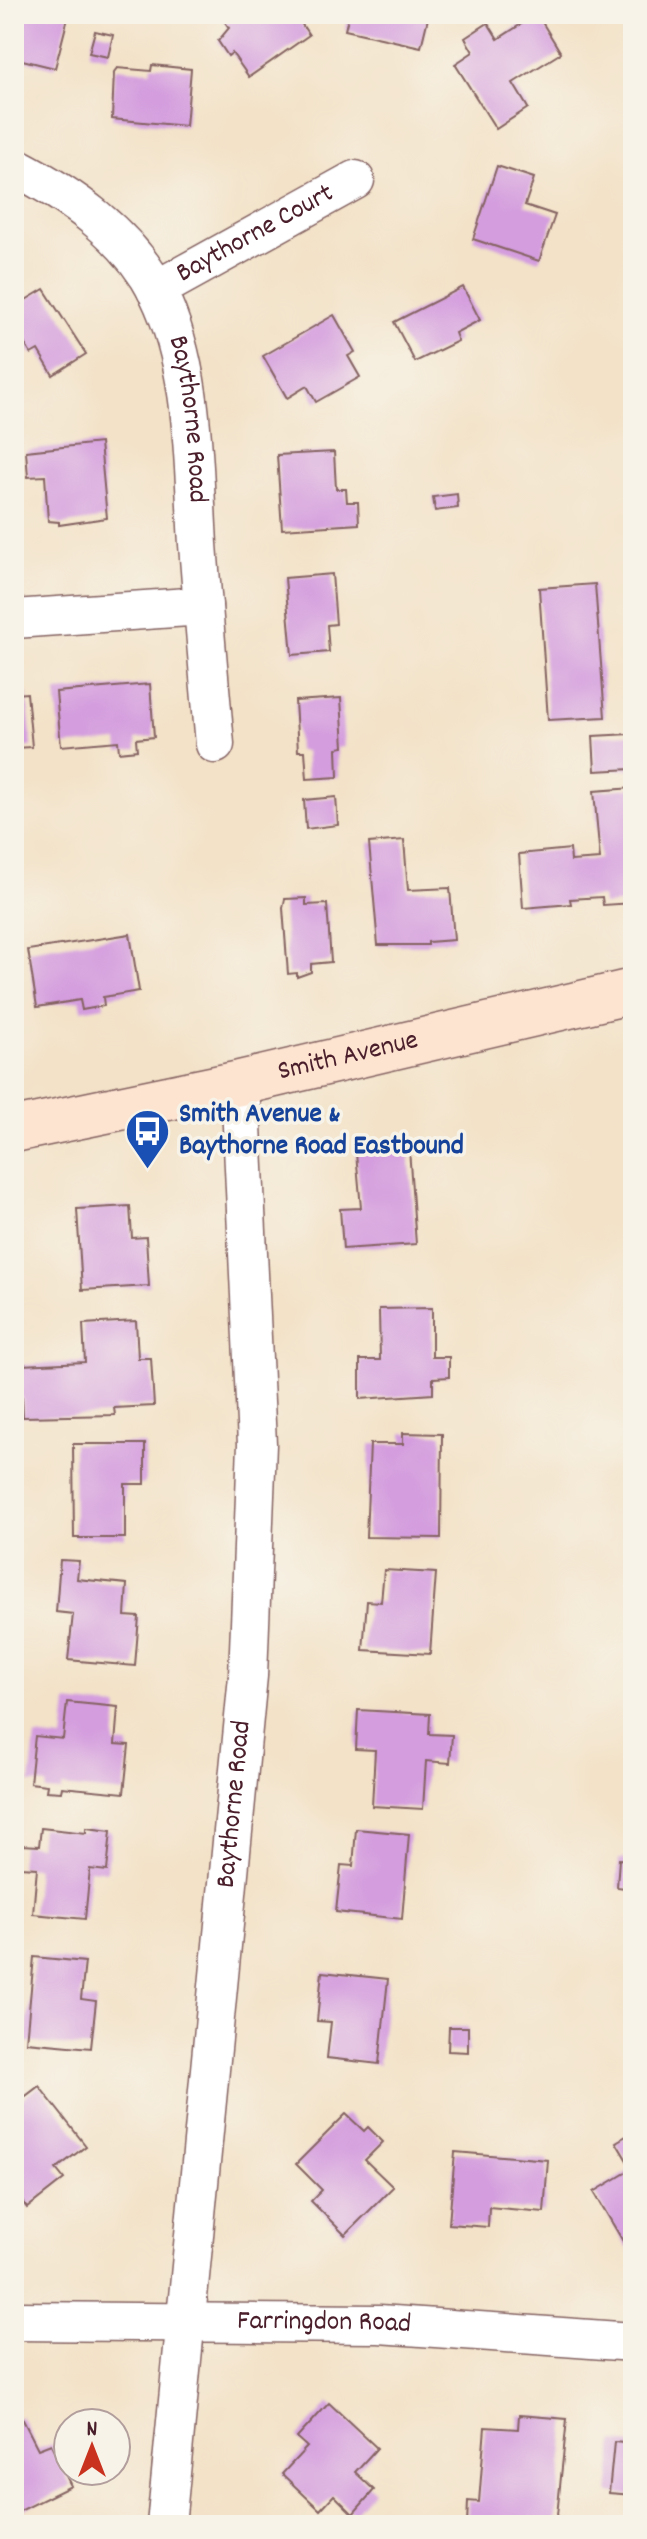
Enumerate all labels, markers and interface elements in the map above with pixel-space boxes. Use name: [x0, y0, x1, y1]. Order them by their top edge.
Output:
street label: Baythorne Court: [170, 175, 342, 295]
street label: Baythorne Road: [156, 331, 216, 504]
street label: Smith Avenue: [274, 1022, 422, 1093]
place label: Smith Avenue & Baythorne Road Eastbound: [179, 1096, 464, 1168]
bus stop icon: Smith Avenue & Baythorne Road Eastbound: [124, 1108, 172, 1171]
street label: Baythorne Road: [208, 1719, 264, 1890]
street label: Farringdon Road: [237, 2303, 412, 2346]
north arrow: [52, 2407, 132, 2487]
text: N: [87, 2415, 98, 2446]

